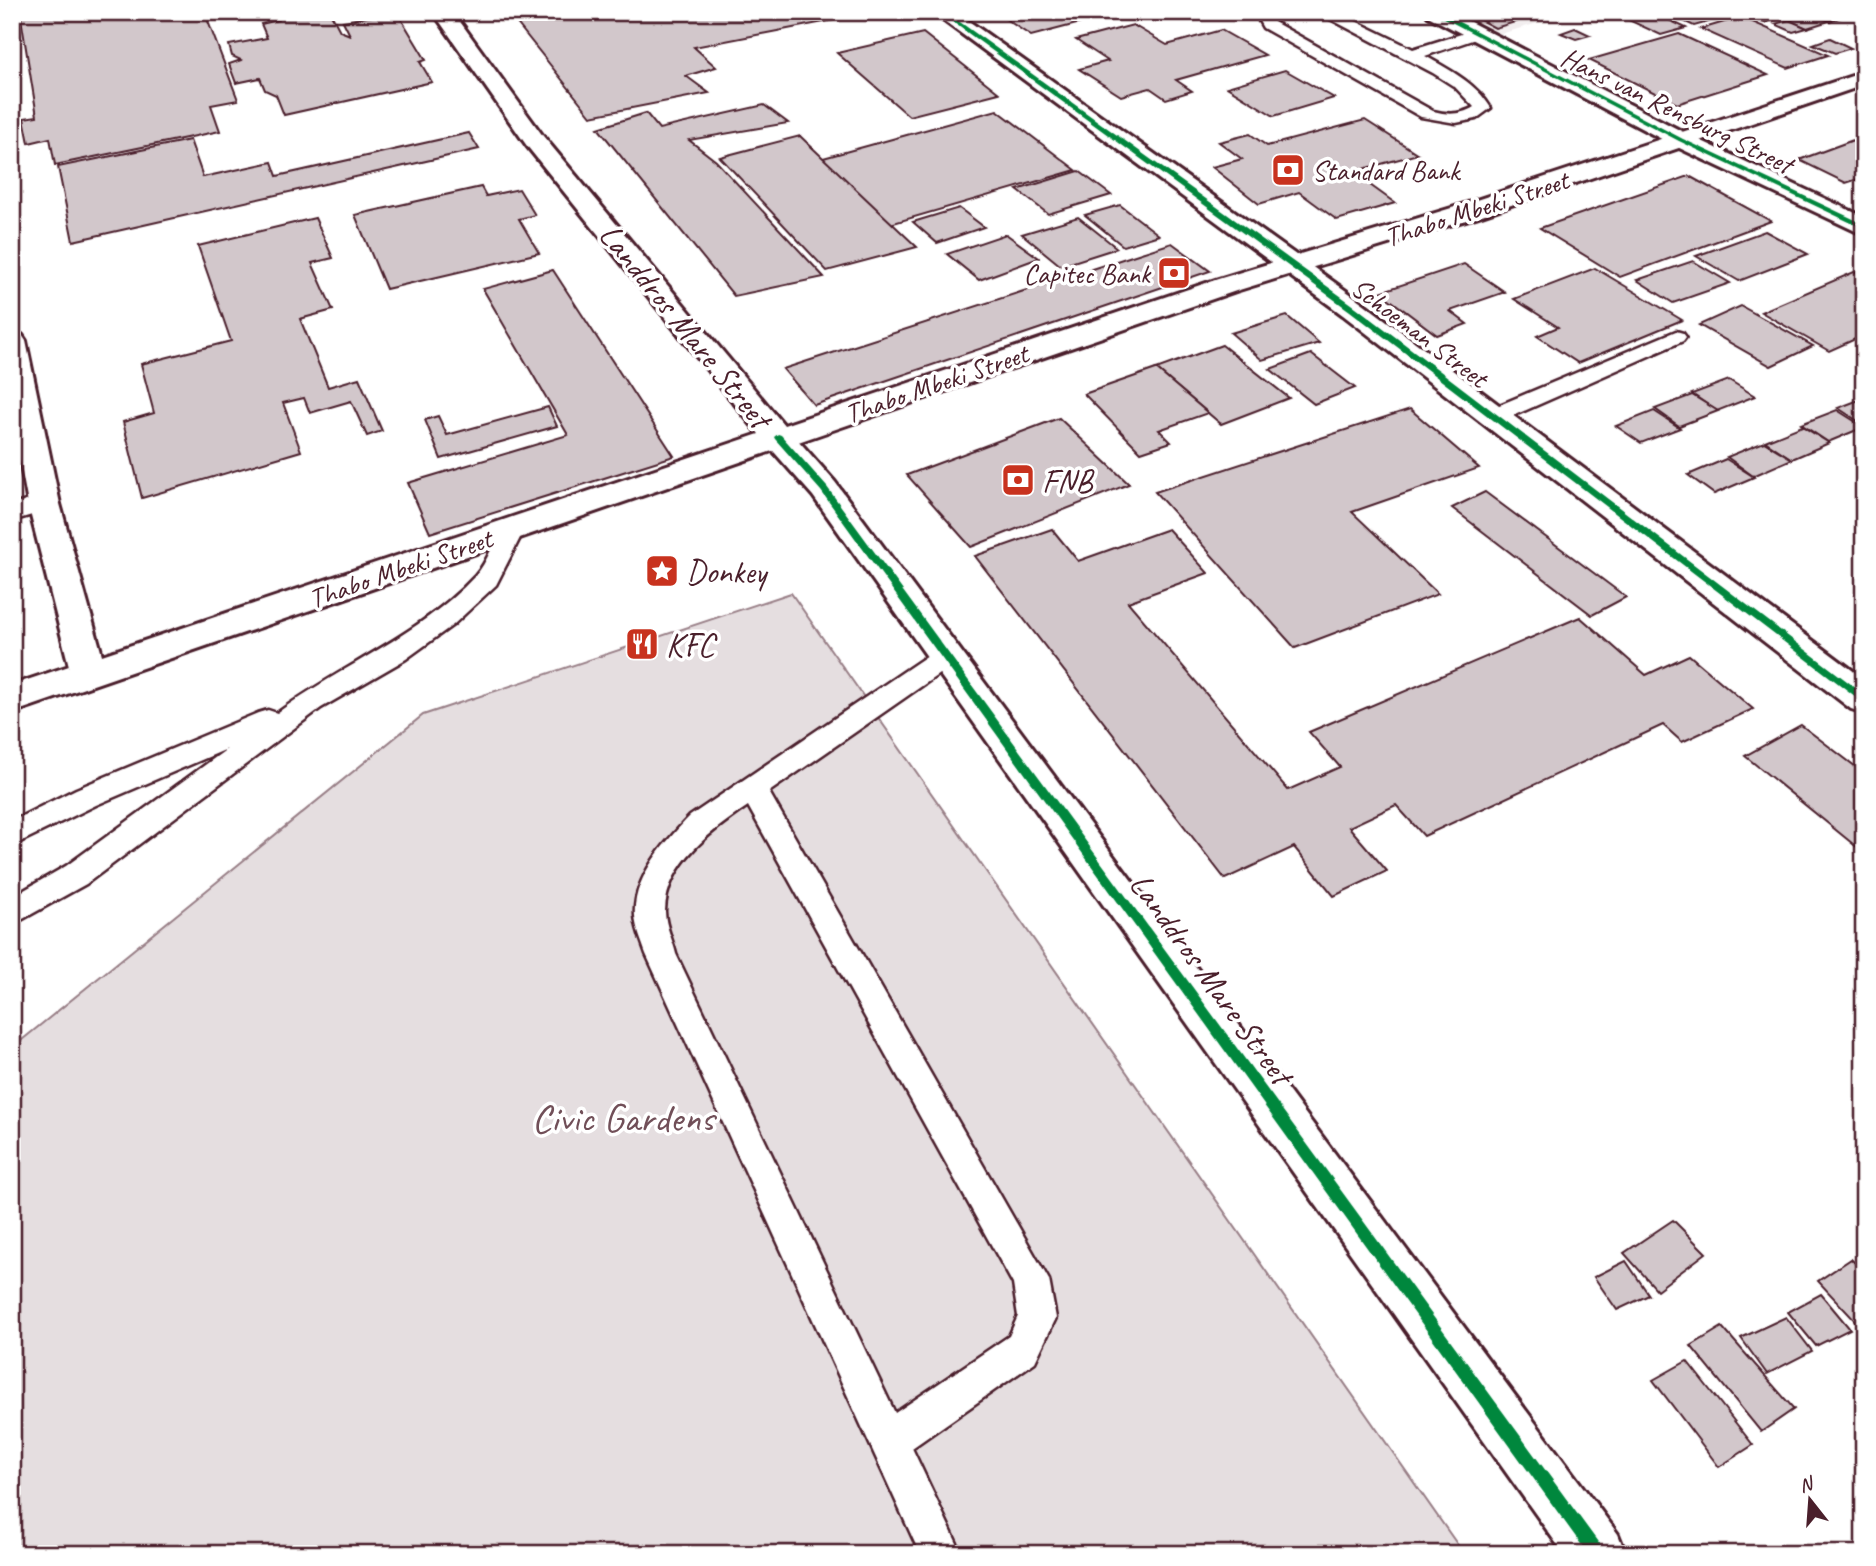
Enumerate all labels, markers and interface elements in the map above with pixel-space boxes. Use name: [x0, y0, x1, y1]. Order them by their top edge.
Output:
street label: Hans van Rensburg Street: [1555, 39, 1801, 183]
bank icon: Standard Bank: [1269, 151, 1307, 189]
place label: Standard Bank: [1312, 153, 1462, 188]
street label: Thabo Mbeki Street: [1380, 161, 1575, 255]
street label: Landdros Mare Street: [590, 215, 783, 440]
bank icon: Capitec Bank: [1155, 254, 1193, 292]
place label: Capitec Bank: [1024, 256, 1152, 291]
street label: Schoeman Street: [1345, 270, 1497, 397]
street label: Thabo Mbeki Street: [840, 335, 1035, 431]
place label: FNB: [1042, 460, 1095, 502]
bank icon: FNB: [999, 461, 1037, 499]
street label: Thabo Mbeki Street: [304, 520, 499, 616]
place label: Donkey: [686, 551, 769, 593]
place icon: Donkey: [643, 552, 681, 590]
place label: KFC: [666, 624, 718, 666]
restaurant icon: KFC: [623, 625, 661, 663]
street label: Landdros Mare Street: [1120, 865, 1304, 1096]
park label: Civic Gardens: [532, 1093, 717, 1143]
north arrow: [1774, 1464, 1844, 1534]
text: N: [1796, 1471, 1818, 1498]

